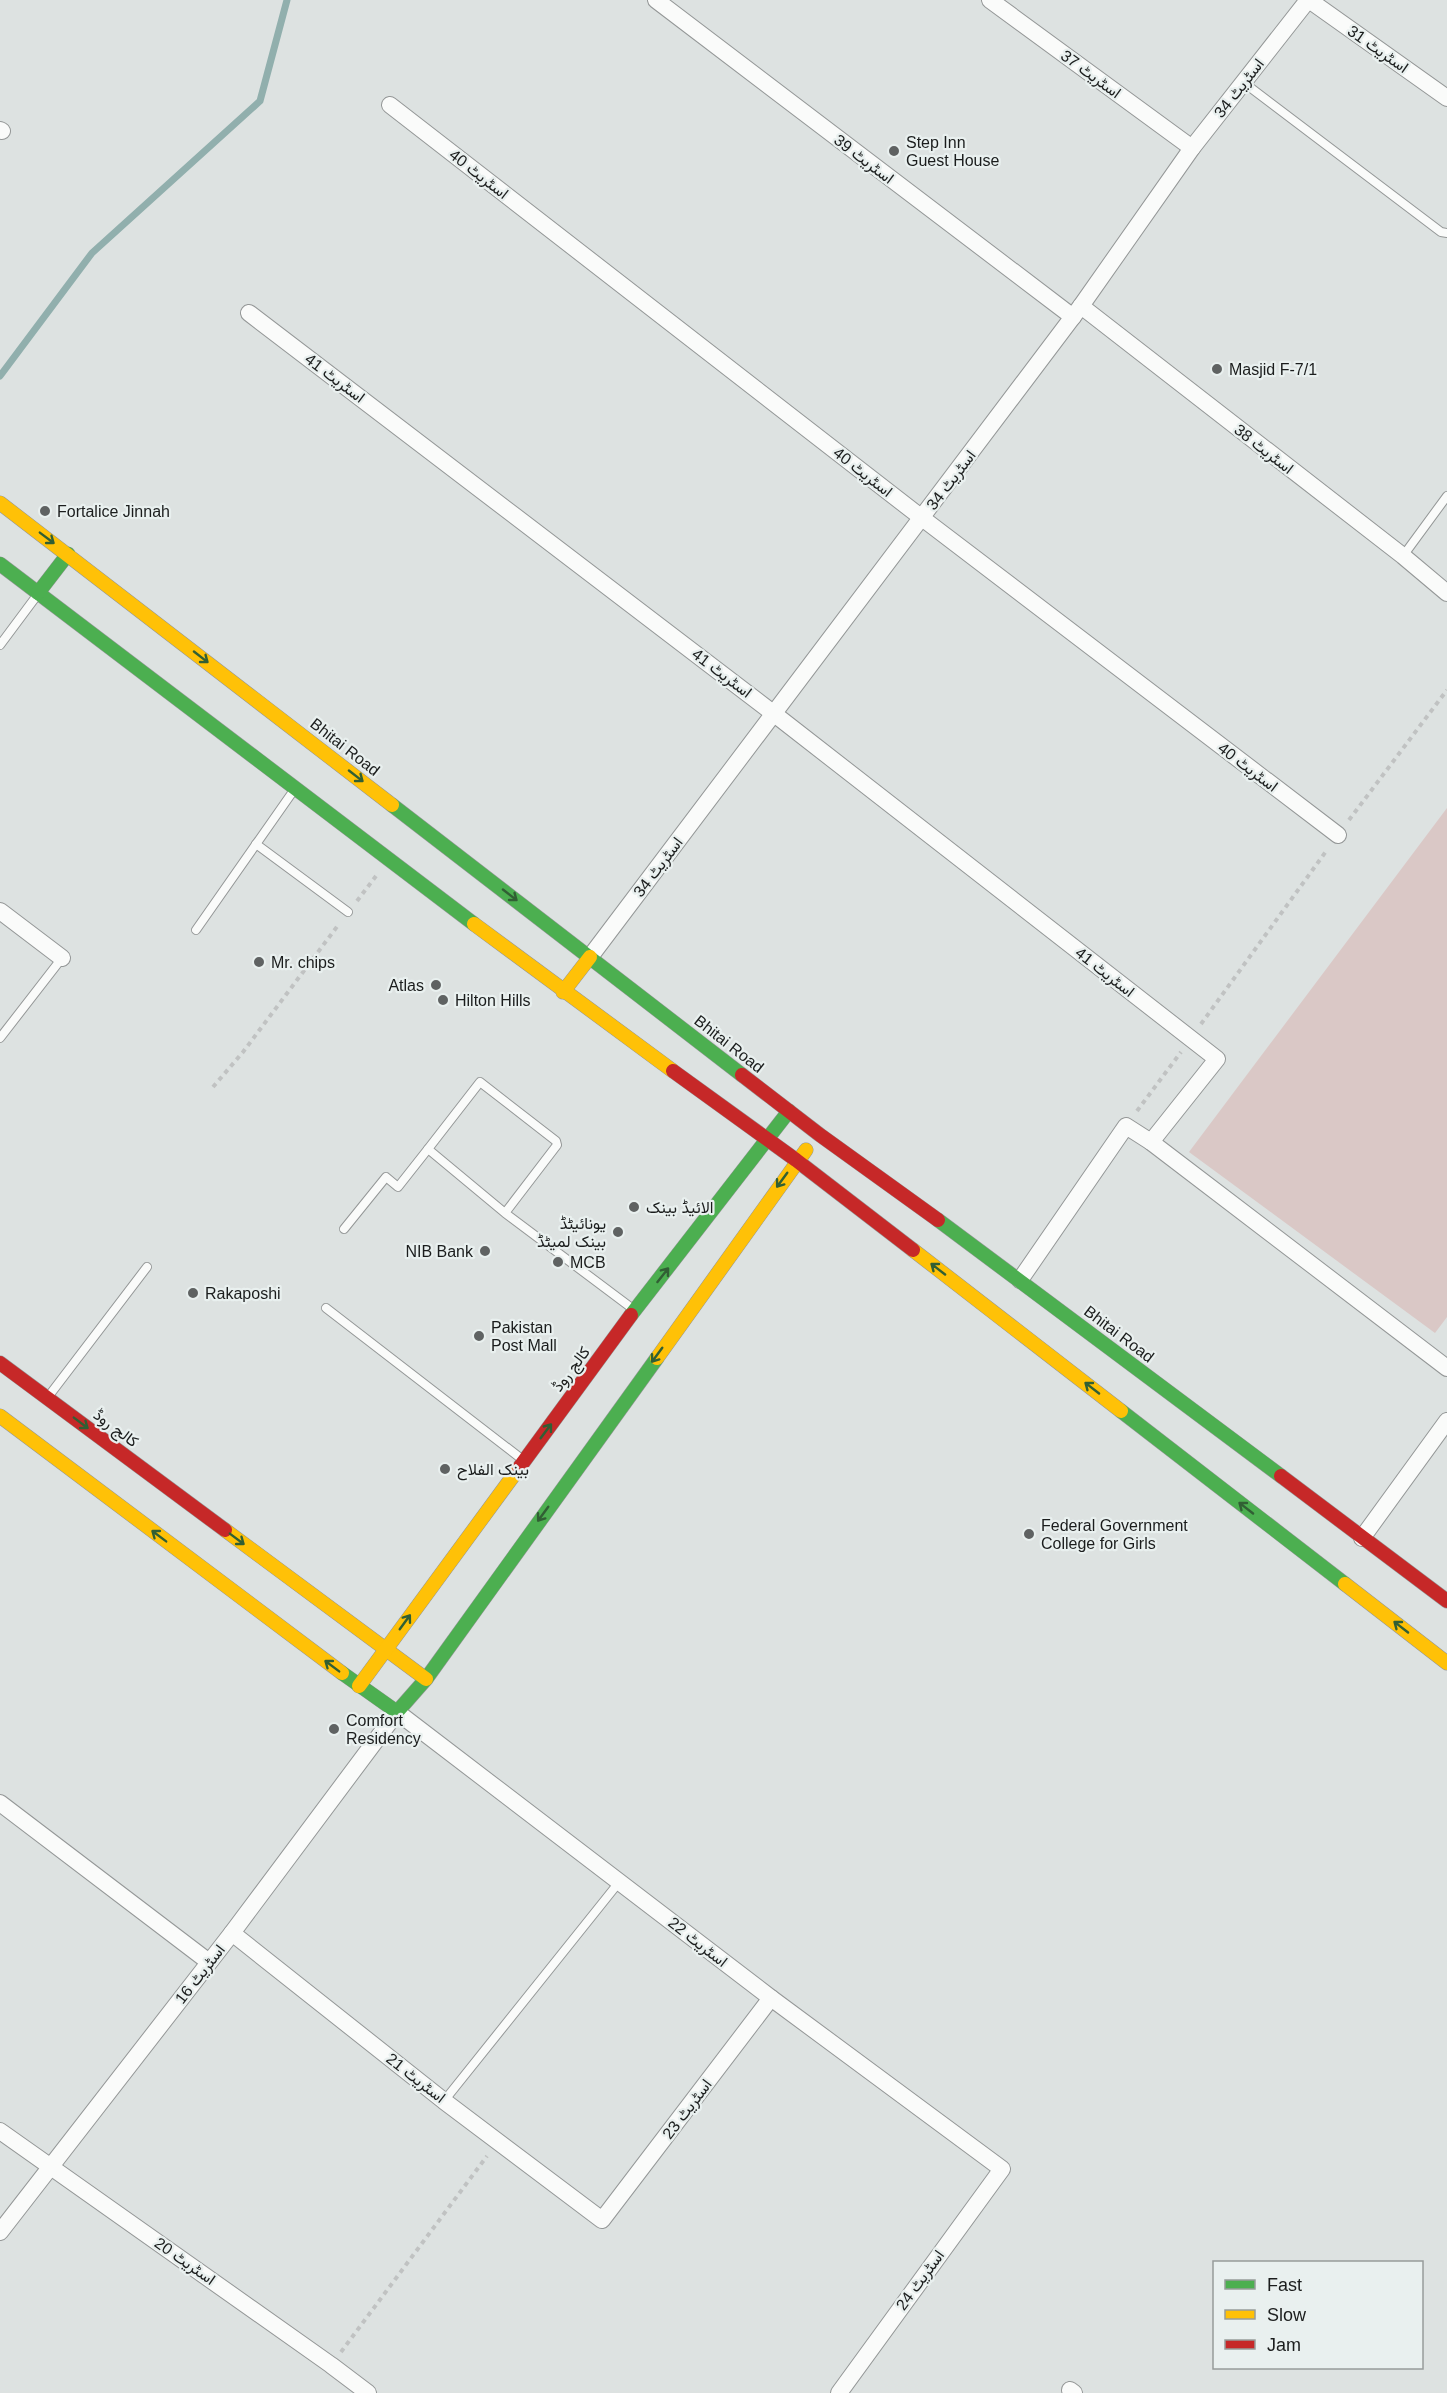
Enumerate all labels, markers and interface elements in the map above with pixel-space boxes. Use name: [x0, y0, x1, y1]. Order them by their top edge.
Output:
street label: اسٹریٹ 31: [1343, 22, 1412, 78]
street label: اسٹریٹ 37: [1057, 47, 1124, 103]
street label: اسٹریٹ 34: [1211, 55, 1269, 122]
street label: اسٹریٹ 39: [830, 131, 897, 188]
place label: Step Inn Guest House: [906, 134, 999, 169]
marker: Step Inn Guest House: [887, 144, 901, 158]
street label: اسٹریٹ 40: [445, 146, 512, 204]
street label: اسٹریٹ 41: [301, 350, 368, 407]
place label: Masjid F-7/1: [1229, 361, 1317, 378]
marker: Masjid F-7/1: [1210, 362, 1224, 376]
street label: اسٹریٹ 38: [1230, 421, 1297, 479]
street label: اسٹریٹ 40: [829, 444, 896, 502]
street label: اسٹریٹ 34: [923, 447, 980, 514]
place label: Fortalice Jinnah: [57, 503, 170, 520]
marker: Fortalice Jinnah: [38, 504, 52, 518]
one-way arrow: [38, 531, 54, 544]
street label: اسٹریٹ 41: [688, 645, 755, 702]
one-way arrow: [193, 650, 209, 663]
street label: Bhitai Road: [307, 715, 383, 779]
street label: اسٹریٹ 40: [1214, 739, 1281, 796]
one-way arrow: [347, 769, 363, 782]
street label: اسٹریٹ 34: [630, 834, 687, 901]
one-way arrow: [502, 888, 518, 901]
street label: اسٹریٹ 41: [1071, 944, 1138, 1002]
place label: Mr. chips: [271, 954, 335, 971]
marker: Mr. chips: [252, 955, 266, 969]
place label: Atlas: [388, 977, 424, 994]
marker: Atlas: [429, 978, 443, 992]
place label: Hilton Hills: [455, 992, 531, 1009]
marker: Hilton Hills: [436, 993, 450, 1007]
street label: Bhitai Road: [691, 1012, 767, 1076]
one-way arrow: [776, 1171, 788, 1187]
place label: الائیڈ بینک: [646, 1199, 713, 1217]
marker: الائیڈ بینک: [627, 1200, 641, 1214]
place label: یونائیٹڈ بینک لمیٹڈ: [537, 1215, 606, 1251]
marker: یونائیٹڈ بینک لمیٹڈ: [611, 1225, 625, 1239]
place label: NIB Bank: [405, 1243, 474, 1260]
marker: NIB Bank: [478, 1244, 492, 1258]
place label: MCB: [570, 1254, 606, 1271]
marker: MCB: [551, 1255, 565, 1269]
one-way arrow: [930, 1263, 946, 1276]
one-way arrow: [656, 1267, 669, 1283]
place label: Rakaposhi: [205, 1285, 281, 1302]
marker: Rakaposhi: [186, 1286, 200, 1300]
street label: Bhitai Road: [1081, 1302, 1157, 1366]
place label: Pakistan Post Mall: [491, 1319, 557, 1354]
marker: Pakistan Post Mall: [472, 1329, 486, 1343]
street label: کالج روڈ: [549, 1343, 596, 1396]
one-way arrow: [651, 1347, 663, 1363]
one-way arrow: [1084, 1382, 1100, 1395]
street label: کالج روڈ: [89, 1406, 142, 1453]
one-way arrow: [73, 1416, 89, 1429]
one-way arrow: [539, 1423, 552, 1439]
place label: بینک الفلاح: [457, 1461, 529, 1481]
marker: بینک الفلاح: [438, 1462, 452, 1476]
one-way arrow: [1239, 1501, 1255, 1514]
one-way arrow: [537, 1505, 549, 1521]
place label: Federal Government College for Girls: [1041, 1517, 1188, 1552]
marker: Federal Government College for Girls: [1022, 1527, 1036, 1541]
one-way arrow: [152, 1530, 168, 1542]
one-way arrow: [229, 1533, 245, 1546]
one-way arrow: [399, 1614, 412, 1630]
one-way arrow: [1393, 1620, 1409, 1633]
one-way arrow: [324, 1660, 340, 1672]
place label: Comfort Residency: [346, 1712, 421, 1747]
marker: Comfort Residency: [327, 1722, 341, 1736]
street label: اسٹریٹ 22: [664, 1914, 731, 1972]
street label: اسٹریٹ 16: [172, 1941, 230, 2008]
street label: اسٹریٹ 21: [382, 2050, 449, 2108]
street label: اسٹریٹ 23: [659, 2076, 716, 2143]
street label: اسٹریٹ 20: [150, 2234, 219, 2290]
street label: اسٹریٹ 24: [893, 2247, 949, 2314]
legend: [1213, 2261, 1423, 2369]
text: Fast: [1267, 2275, 1302, 2295]
text: Slow: [1267, 2305, 1307, 2325]
text: Jam: [1267, 2335, 1301, 2355]

